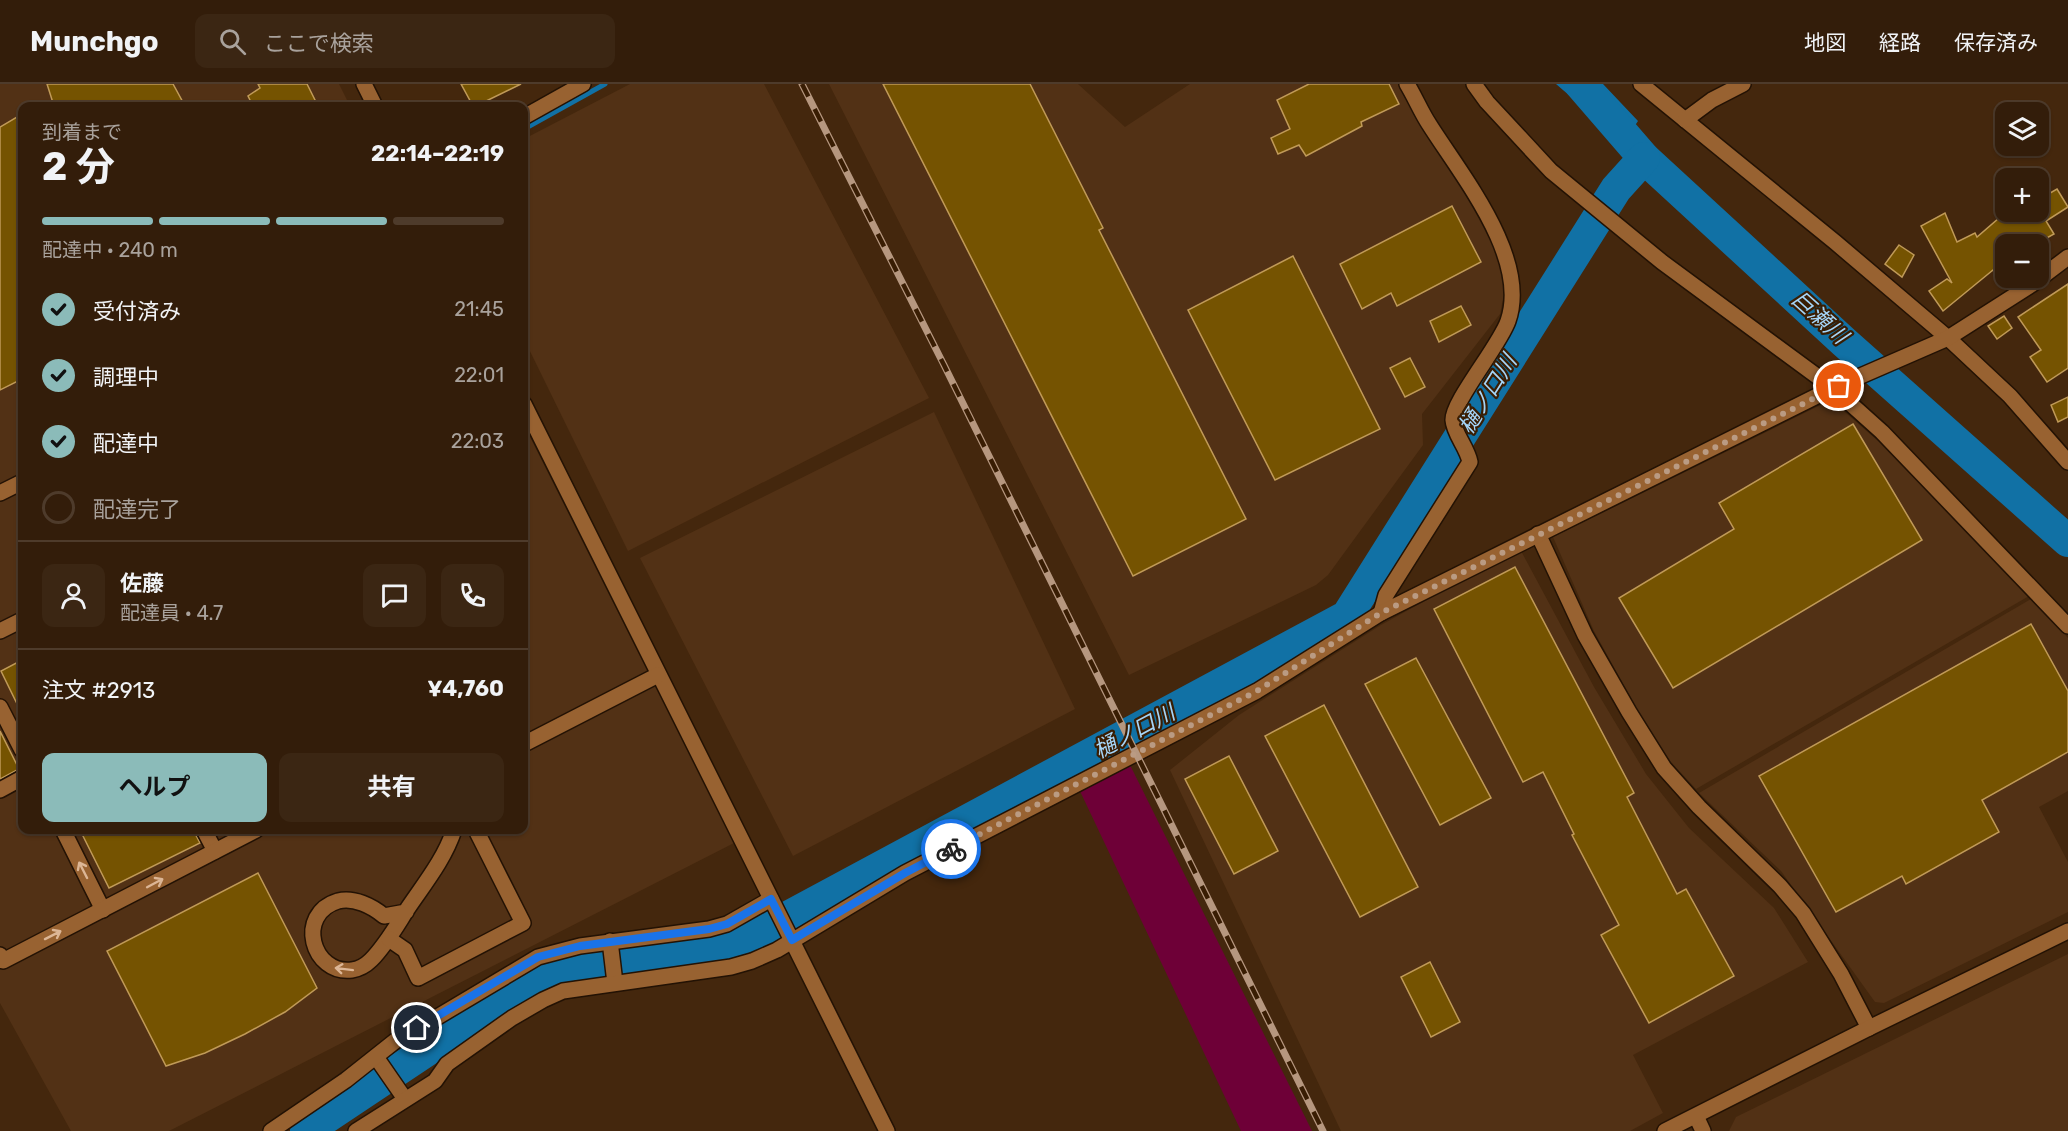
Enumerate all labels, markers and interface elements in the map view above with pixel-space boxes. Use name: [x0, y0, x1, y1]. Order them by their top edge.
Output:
search box: [195, 14, 615, 68]
text: Munchgo: [30, 25, 159, 58]
icon: search: [216, 25, 249, 58]
text: ここで検索: [264, 30, 374, 57]
text: 地図: [1804, 30, 1846, 55]
text: 経路: [1879, 30, 1921, 55]
text: 保存済み: [1954, 30, 2038, 55]
map controls: [1995, 102, 2049, 288]
button: layers: [1995, 102, 2049, 156]
text: 到着まで: [42, 120, 122, 144]
text: 22:14–22:19: [371, 140, 504, 167]
text: 2 分: [42, 144, 115, 190]
button: +: [1995, 168, 2049, 222]
button: −: [1995, 234, 2049, 288]
text: 配達中 · 240 m: [42, 238, 178, 262]
water label: 巨瀬川: [1786, 285, 1855, 351]
icon: check: [42, 293, 75, 326]
text: 21:45: [454, 297, 504, 321]
text: 受付済み: [93, 298, 181, 325]
water label: 樋ノ口川: [1453, 348, 1523, 439]
icon: check: [42, 359, 75, 392]
pin: [1813, 360, 1864, 411]
text: 22:01: [454, 363, 504, 387]
text: 調理中: [93, 364, 159, 391]
icon: bag: [1822, 369, 1855, 402]
icon: check: [42, 425, 75, 458]
text: 22:03: [451, 429, 504, 453]
text: 配達中: [93, 430, 159, 457]
text: 配達完了: [93, 496, 181, 523]
button: person: [42, 564, 105, 627]
button: chat: [363, 564, 426, 627]
button: phone: [441, 564, 504, 627]
text: 佐藤: [120, 570, 164, 597]
text: 配達員 · 4.7: [120, 601, 223, 625]
text: ¥4,760: [427, 675, 504, 702]
text: 注文 #2913: [42, 677, 155, 704]
water label: 樋ノ口川: [1089, 698, 1181, 764]
button: ヘルプ: [42, 753, 267, 822]
button: 共有: [279, 753, 504, 822]
courier: [921, 819, 981, 879]
icon: bike: [935, 833, 968, 866]
one-way arrow: [77, 861, 88, 879]
one-way arrow: [146, 876, 164, 888]
one-way arrow: [44, 929, 61, 941]
one-way arrow: [334, 963, 354, 974]
pin: [391, 1002, 442, 1053]
icon: home: [400, 1011, 433, 1044]

